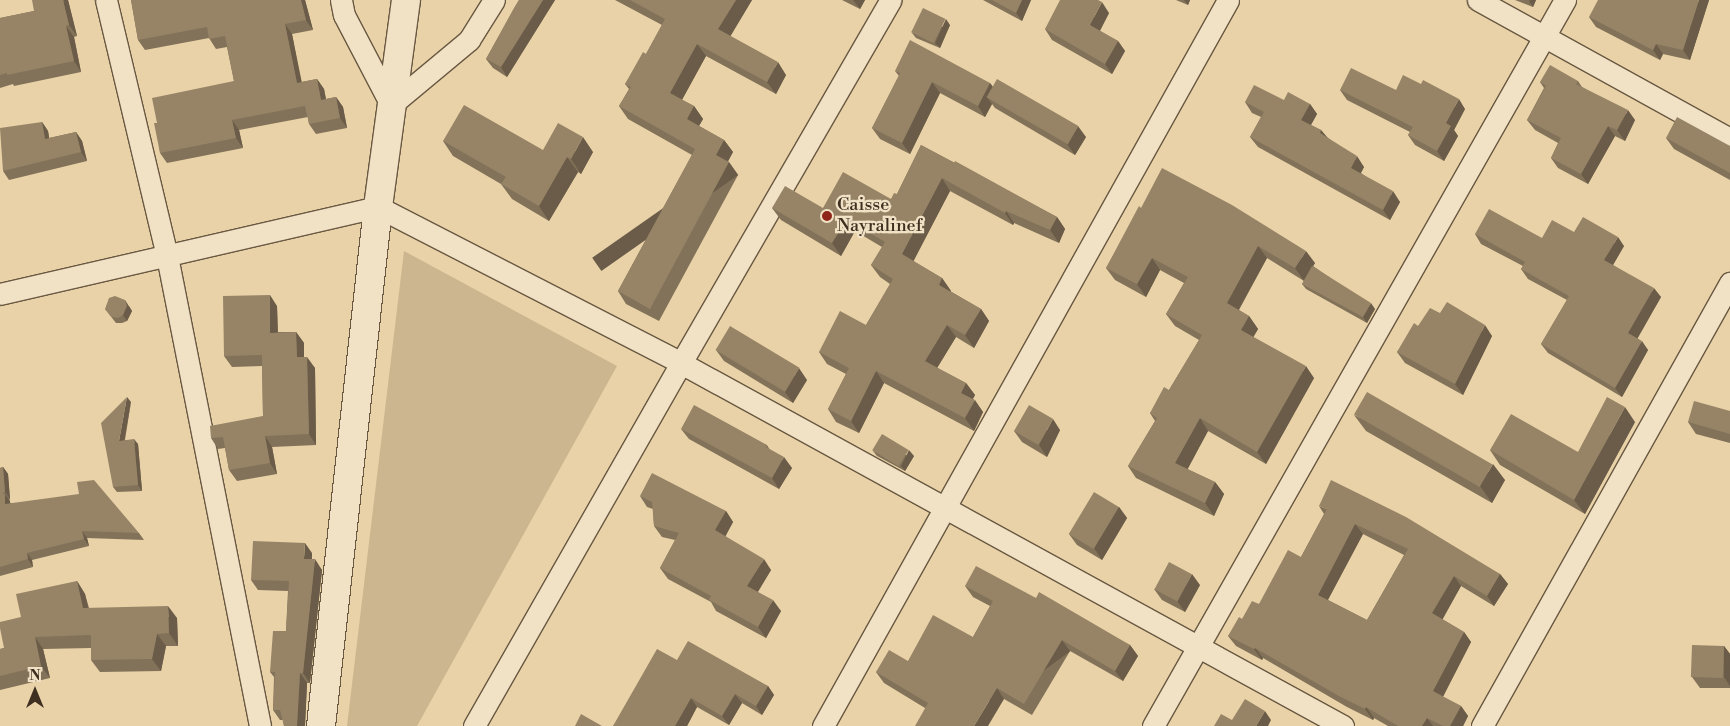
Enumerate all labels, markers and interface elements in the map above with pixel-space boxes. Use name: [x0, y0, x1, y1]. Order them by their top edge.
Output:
place label: Caisse Nayralinef: [837, 195, 922, 238]
marker: Caisse Nayralinef: [821, 210, 833, 222]
north arrow: [10, 666, 60, 716]
text: N: [29, 667, 41, 685]

